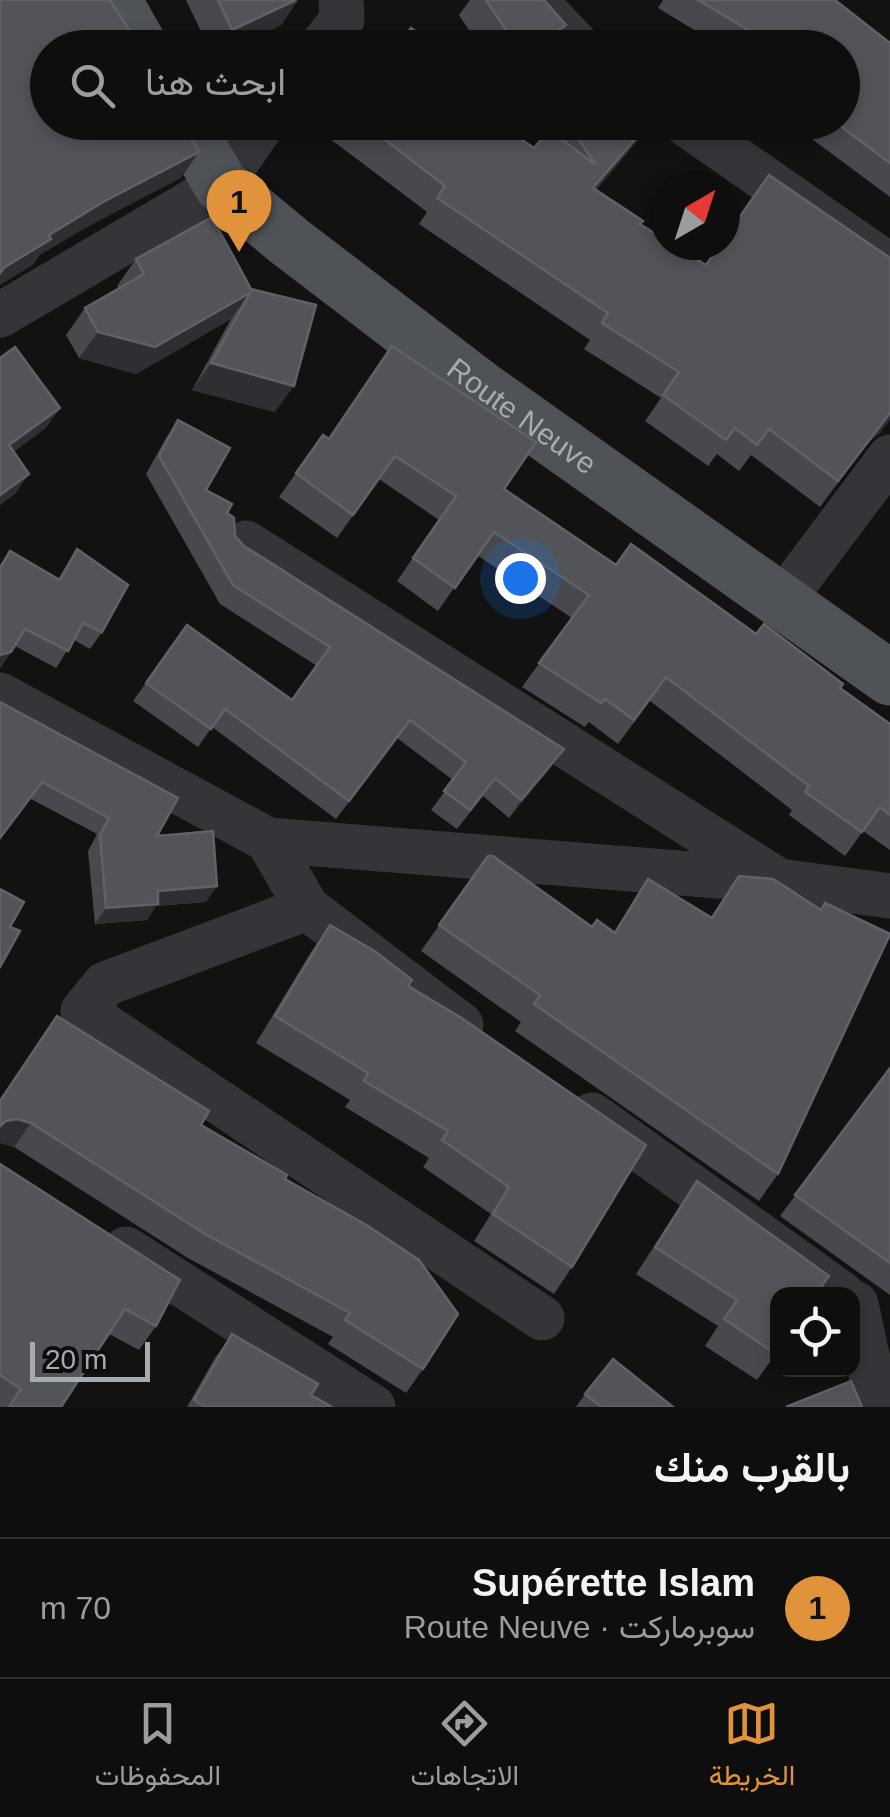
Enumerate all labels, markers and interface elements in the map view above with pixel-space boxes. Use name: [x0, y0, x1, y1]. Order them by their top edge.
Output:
search box: [30, 30, 860, 140]
icon: search: [65, 58, 120, 113]
text: ابحث هنا: [145, 61, 286, 103]
pin: 1: [206, 170, 272, 252]
north arrow: [650, 170, 740, 260]
street label: Route Neuve: [441, 351, 603, 480]
your location: [495, 553, 546, 604]
map controls: [770, 1287, 860, 1377]
button: locate: [770, 1287, 860, 1377]
scale bar: [30, 1337, 150, 1382]
text: 20 m: [45, 1344, 107, 1375]
text: بالقرب منك: [654, 1444, 850, 1491]
text: Supérette Islam: [472, 1562, 755, 1604]
text: 70 m: [40, 1590, 111, 1626]
text: 1: [809, 1590, 826, 1626]
text: سوبرماركت · Route Neuve: [404, 1609, 755, 1645]
tab: المحفوظات: [95, 1696, 221, 1800]
tab: الاتجاهات: [410, 1696, 519, 1800]
tab: الخريطة: [709, 1696, 795, 1800]

